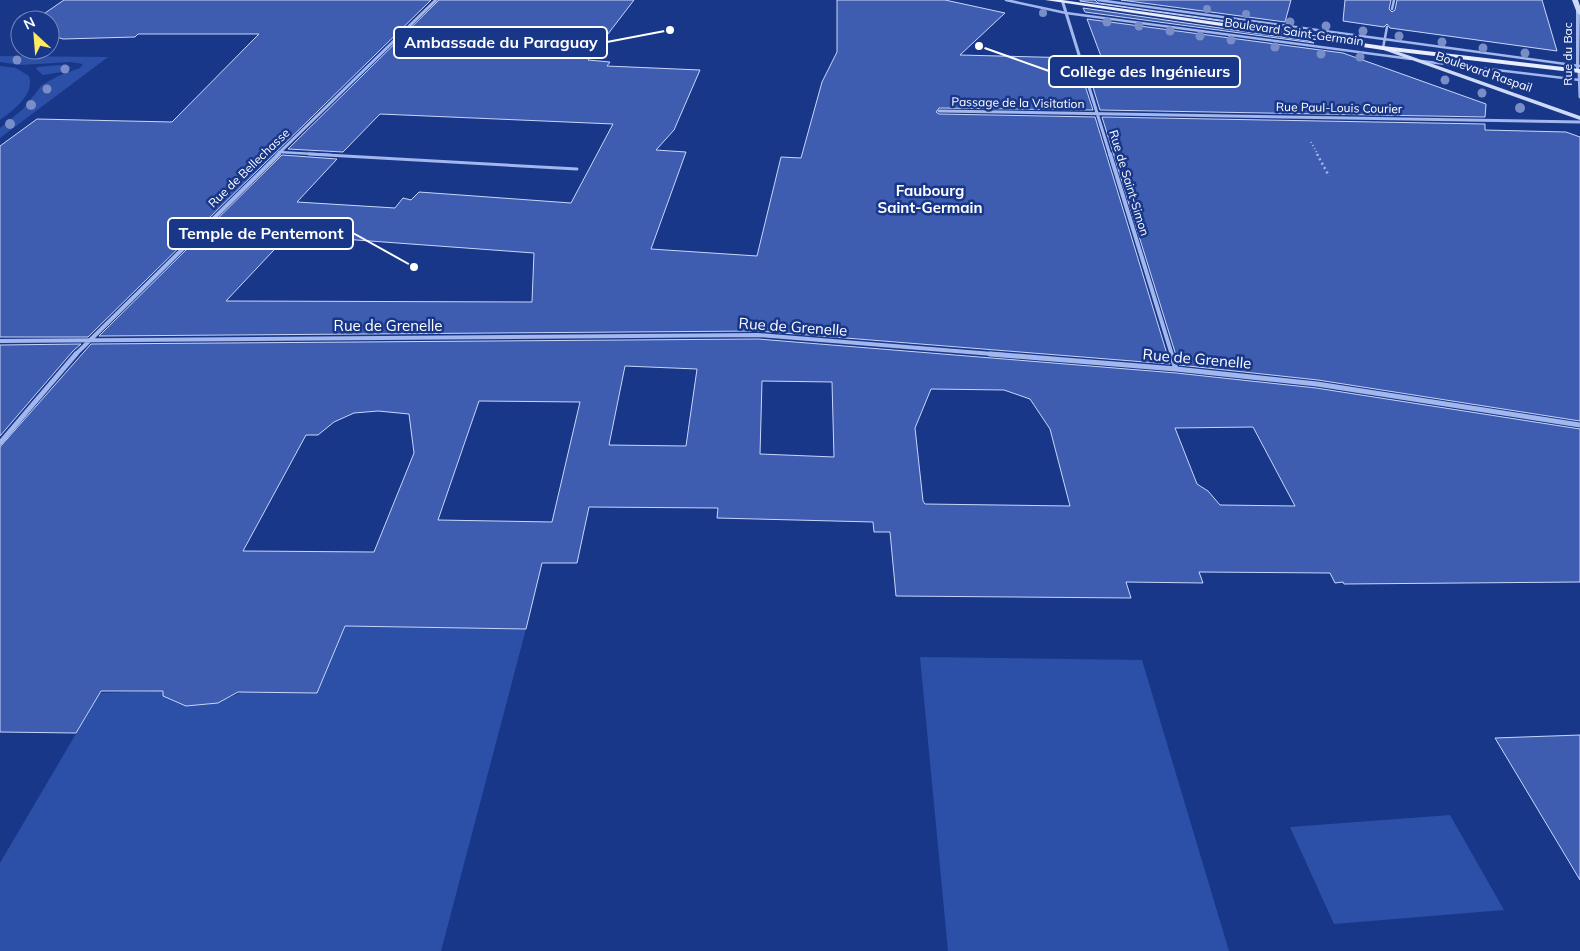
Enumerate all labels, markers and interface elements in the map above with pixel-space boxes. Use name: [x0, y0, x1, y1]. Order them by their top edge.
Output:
north arrow: [10, 10, 60, 60]
text: N: [21, 13, 38, 34]
street label: Boulevard Saint-Germain: [1224, 14, 1365, 49]
street label: Rue du Bac: [1560, 22, 1575, 86]
callout: Ambassade du Paraguay: [394, 27, 607, 58]
text: Ambassade du Paraguay: [404, 32, 598, 52]
street label: Boulevard Raspail: [1434, 48, 1534, 95]
callout: Collège des Ingénieurs: [1049, 56, 1240, 87]
text: Collège des Ingénieurs: [1060, 61, 1230, 81]
street label: Passage de la Visitation: [951, 94, 1085, 111]
street label: Rue Paul-Louis Courier: [1276, 99, 1403, 116]
street label: Rue de Bellechasse: [205, 125, 292, 210]
street label: Rue de Saint-Simon: [1106, 128, 1153, 238]
district label: Faubourg Saint-Germain: [877, 181, 983, 217]
callout: Temple de Pentemont: [168, 218, 353, 249]
text: Temple de Pentemont: [178, 223, 344, 243]
street label: Rue de Grenelle: [738, 313, 848, 340]
street label: Rue de Grenelle: [334, 316, 442, 335]
street label: Rue de Grenelle: [1142, 344, 1252, 373]

